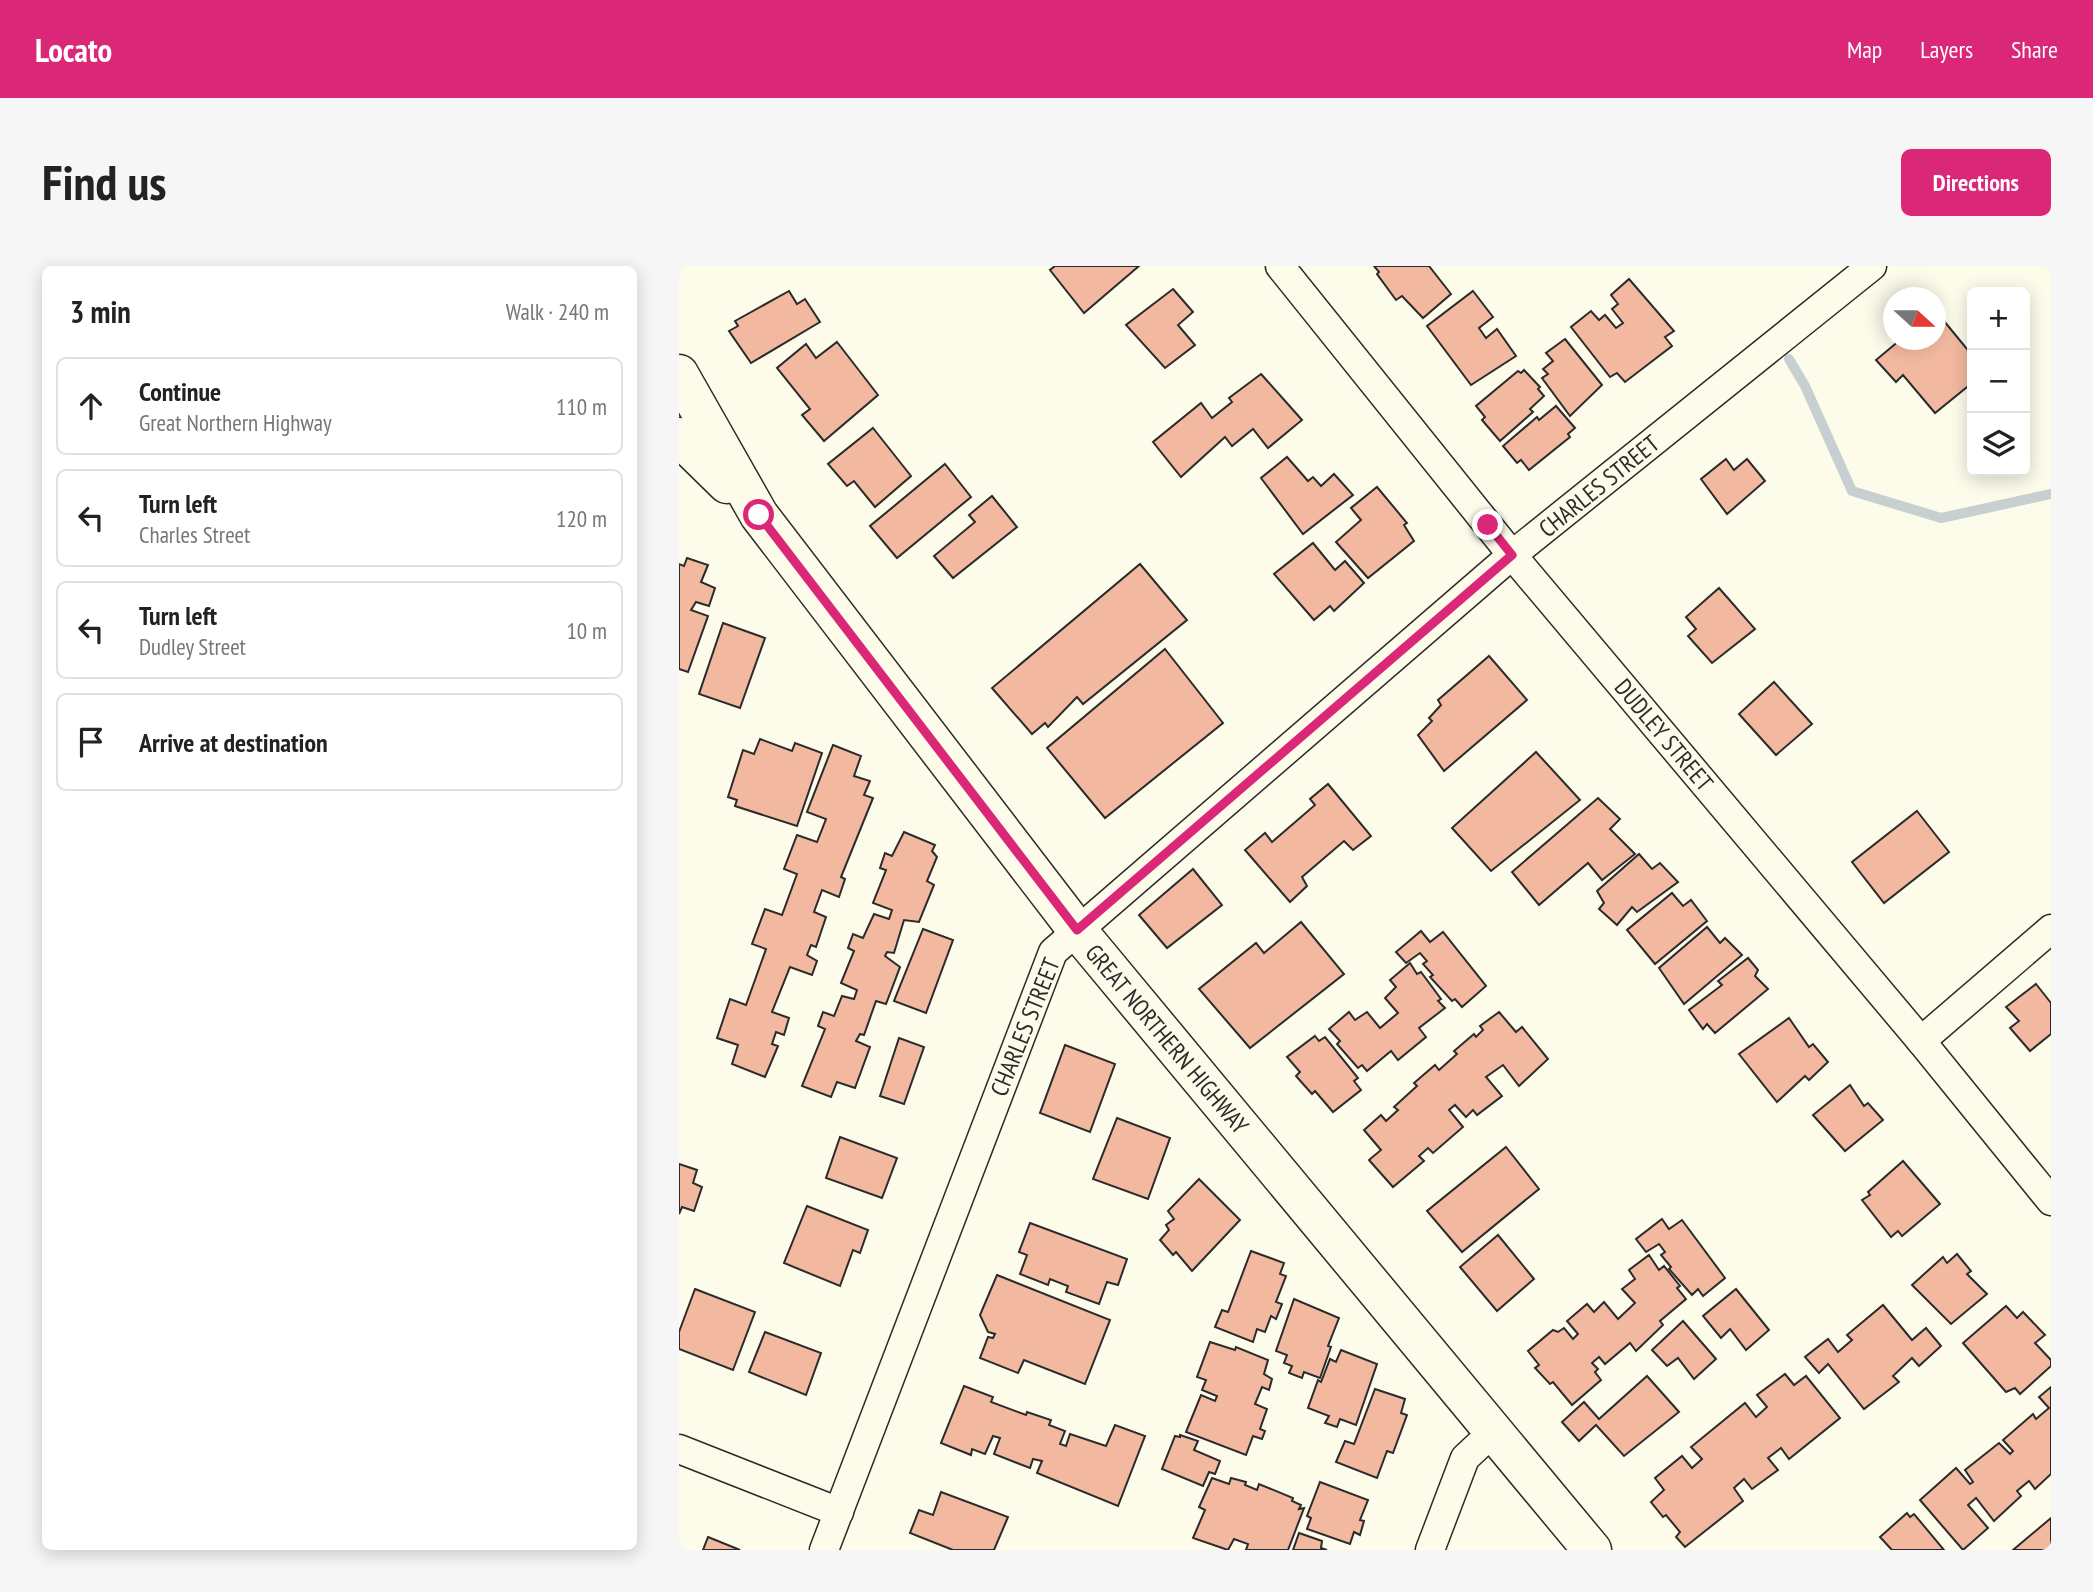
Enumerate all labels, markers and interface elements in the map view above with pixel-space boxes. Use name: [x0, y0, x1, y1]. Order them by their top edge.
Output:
text: Locato: [35, 28, 112, 71]
text: Map: [1847, 34, 1882, 65]
text: Layers: [1920, 34, 1973, 65]
text: Share: [2011, 34, 2058, 65]
button: Directions: [1901, 149, 2051, 216]
text: Find us: [42, 150, 166, 214]
north arrow: [1883, 287, 1946, 350]
map controls: [1967, 287, 2030, 476]
button: +: [1967, 287, 2030, 350]
text: 3 min: [70, 292, 131, 331]
text: Walk · 240 m: [506, 297, 609, 326]
button: −: [1967, 350, 2030, 413]
text: Continue: [139, 375, 221, 408]
icon: ahead: [72, 387, 110, 425]
text: 110 m: [556, 392, 607, 421]
text: Great Northern Highway: [139, 408, 332, 437]
button: layers: [1967, 413, 2030, 476]
street label: CHARLES STREET: [1532, 428, 1666, 544]
text: Turn left: [139, 487, 217, 520]
icon: left: [72, 499, 110, 537]
route start: [743, 499, 774, 530]
text: 120 m: [556, 504, 607, 533]
route end: [1472, 509, 1503, 540]
text: Charles Street: [139, 520, 250, 549]
text: Turn left: [139, 599, 217, 632]
icon: left: [72, 611, 110, 649]
text: 10 m: [566, 616, 607, 645]
text: Dudley Street: [139, 632, 246, 661]
street label: DUDLEY STREET: [1608, 672, 1720, 798]
icon: arrive: [72, 723, 110, 761]
text: Arrive at destination: [139, 726, 328, 759]
street label: GREAT NORTHERN HIGHWAY: [1079, 938, 1255, 1140]
street label: CHARLES STREET: [983, 953, 1067, 1101]

